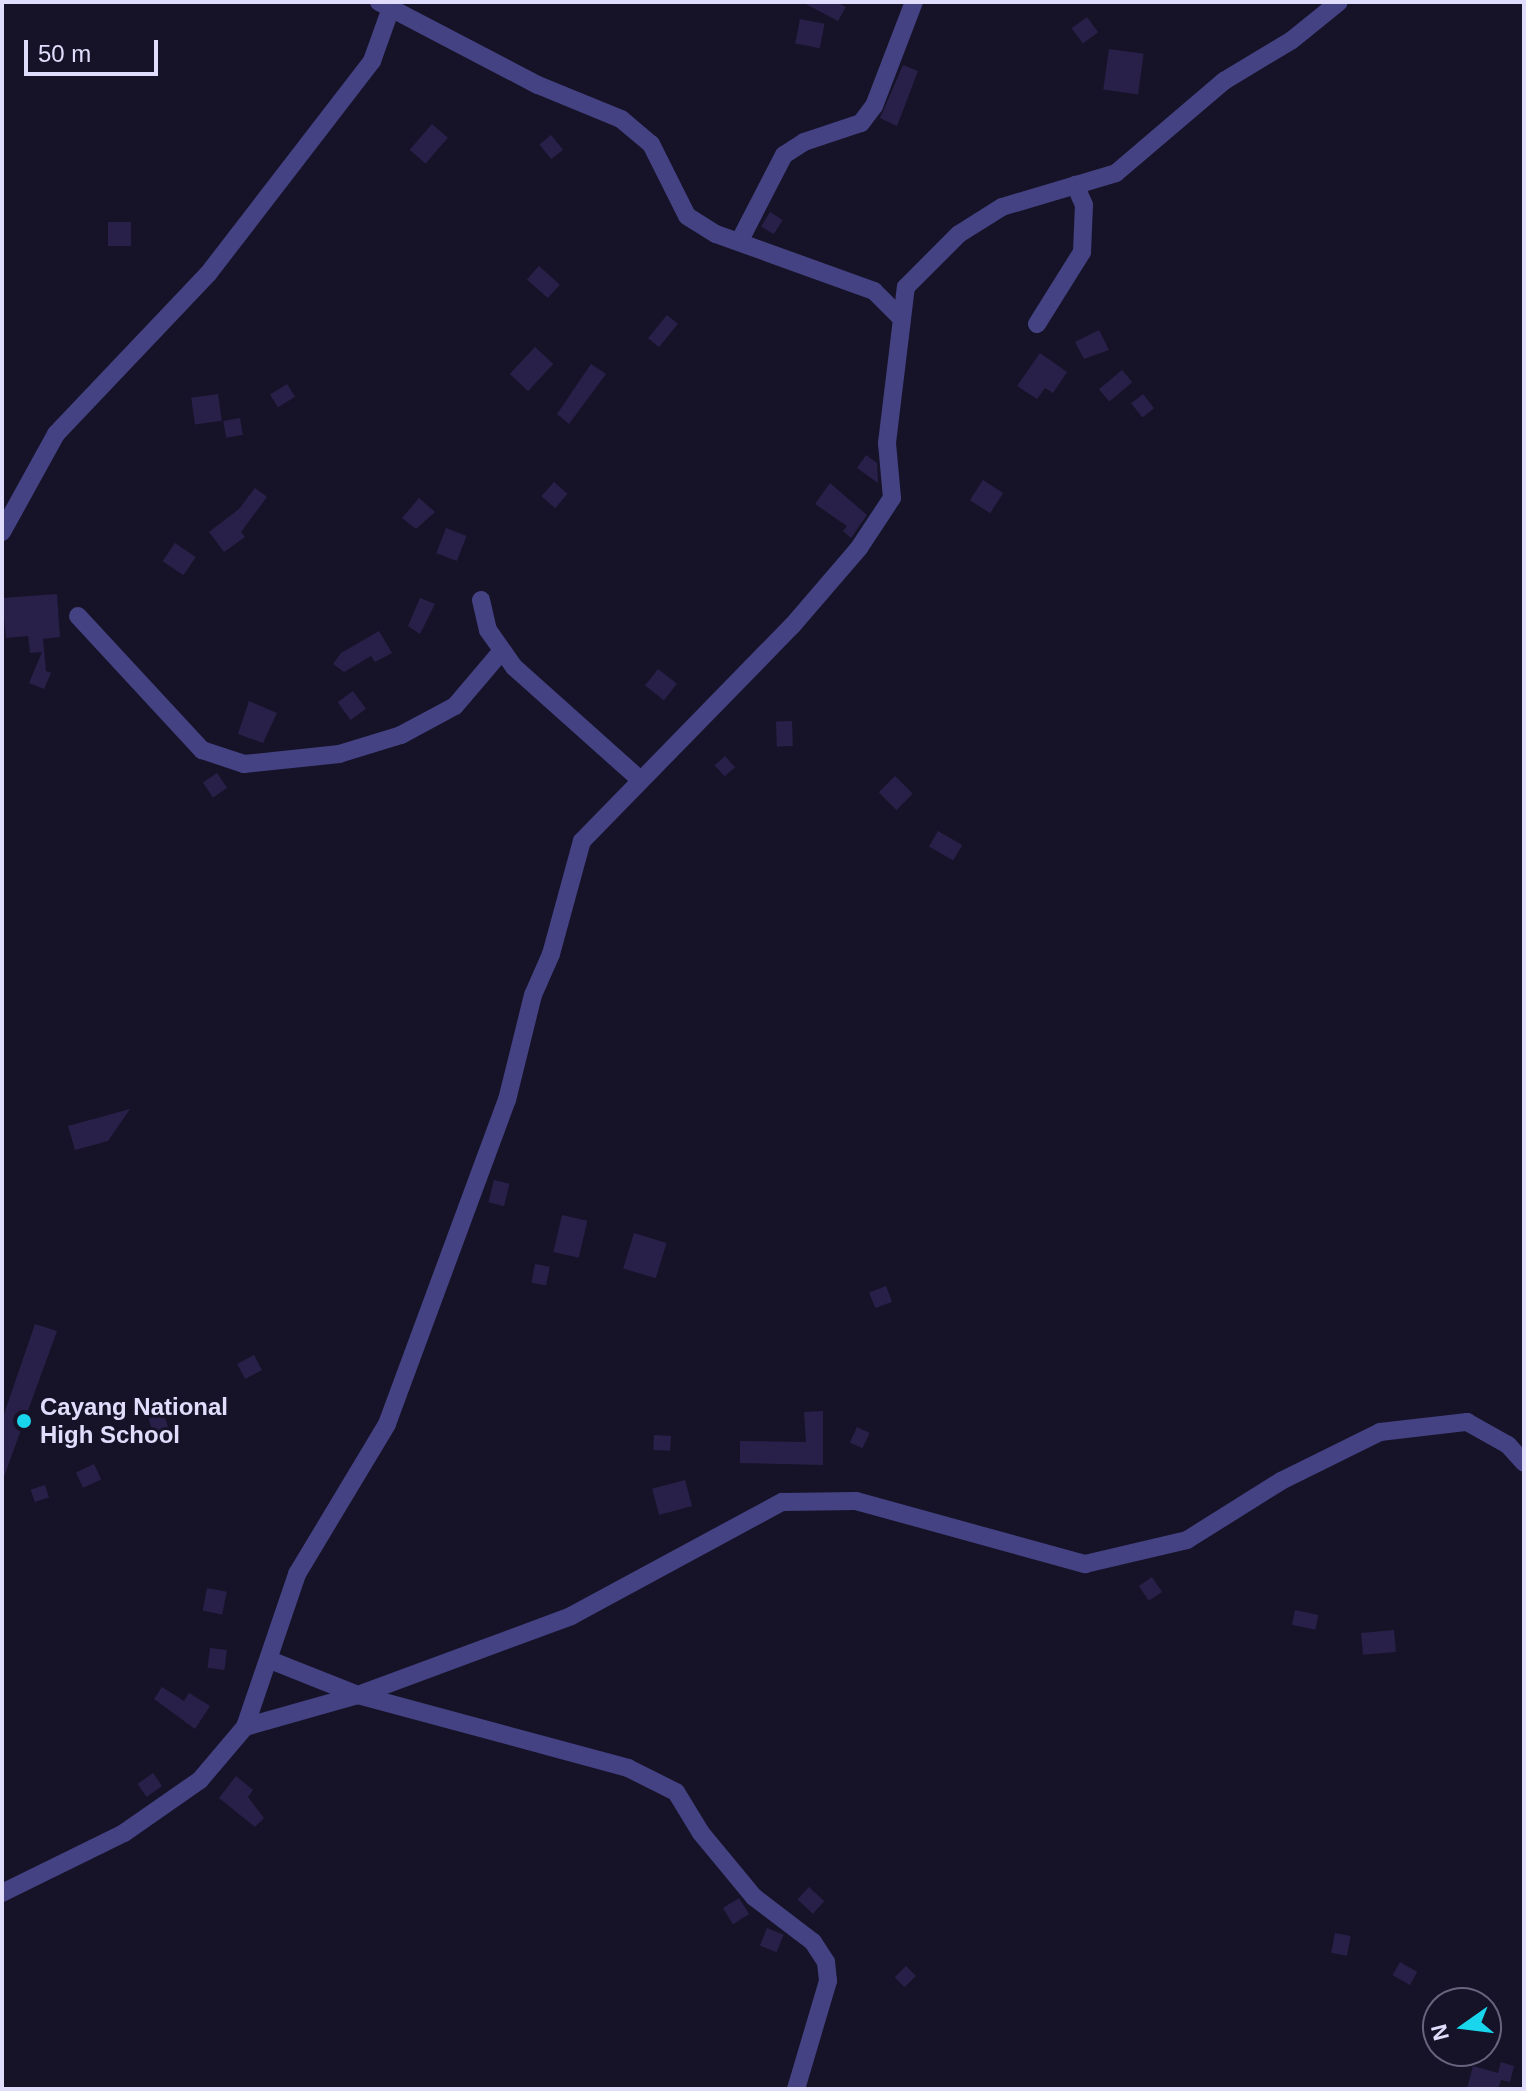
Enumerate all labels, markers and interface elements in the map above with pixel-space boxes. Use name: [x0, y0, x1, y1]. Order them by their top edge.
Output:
scale bar: [28, 24, 162, 74]
text: 50 m: [38, 40, 91, 67]
place label: Cayang National High School: [40, 1393, 228, 1449]
marker: Cayang National High School: [15, 1412, 33, 1430]
north arrow: [1422, 1987, 1502, 2067]
text: N: [1426, 2022, 1454, 2043]

